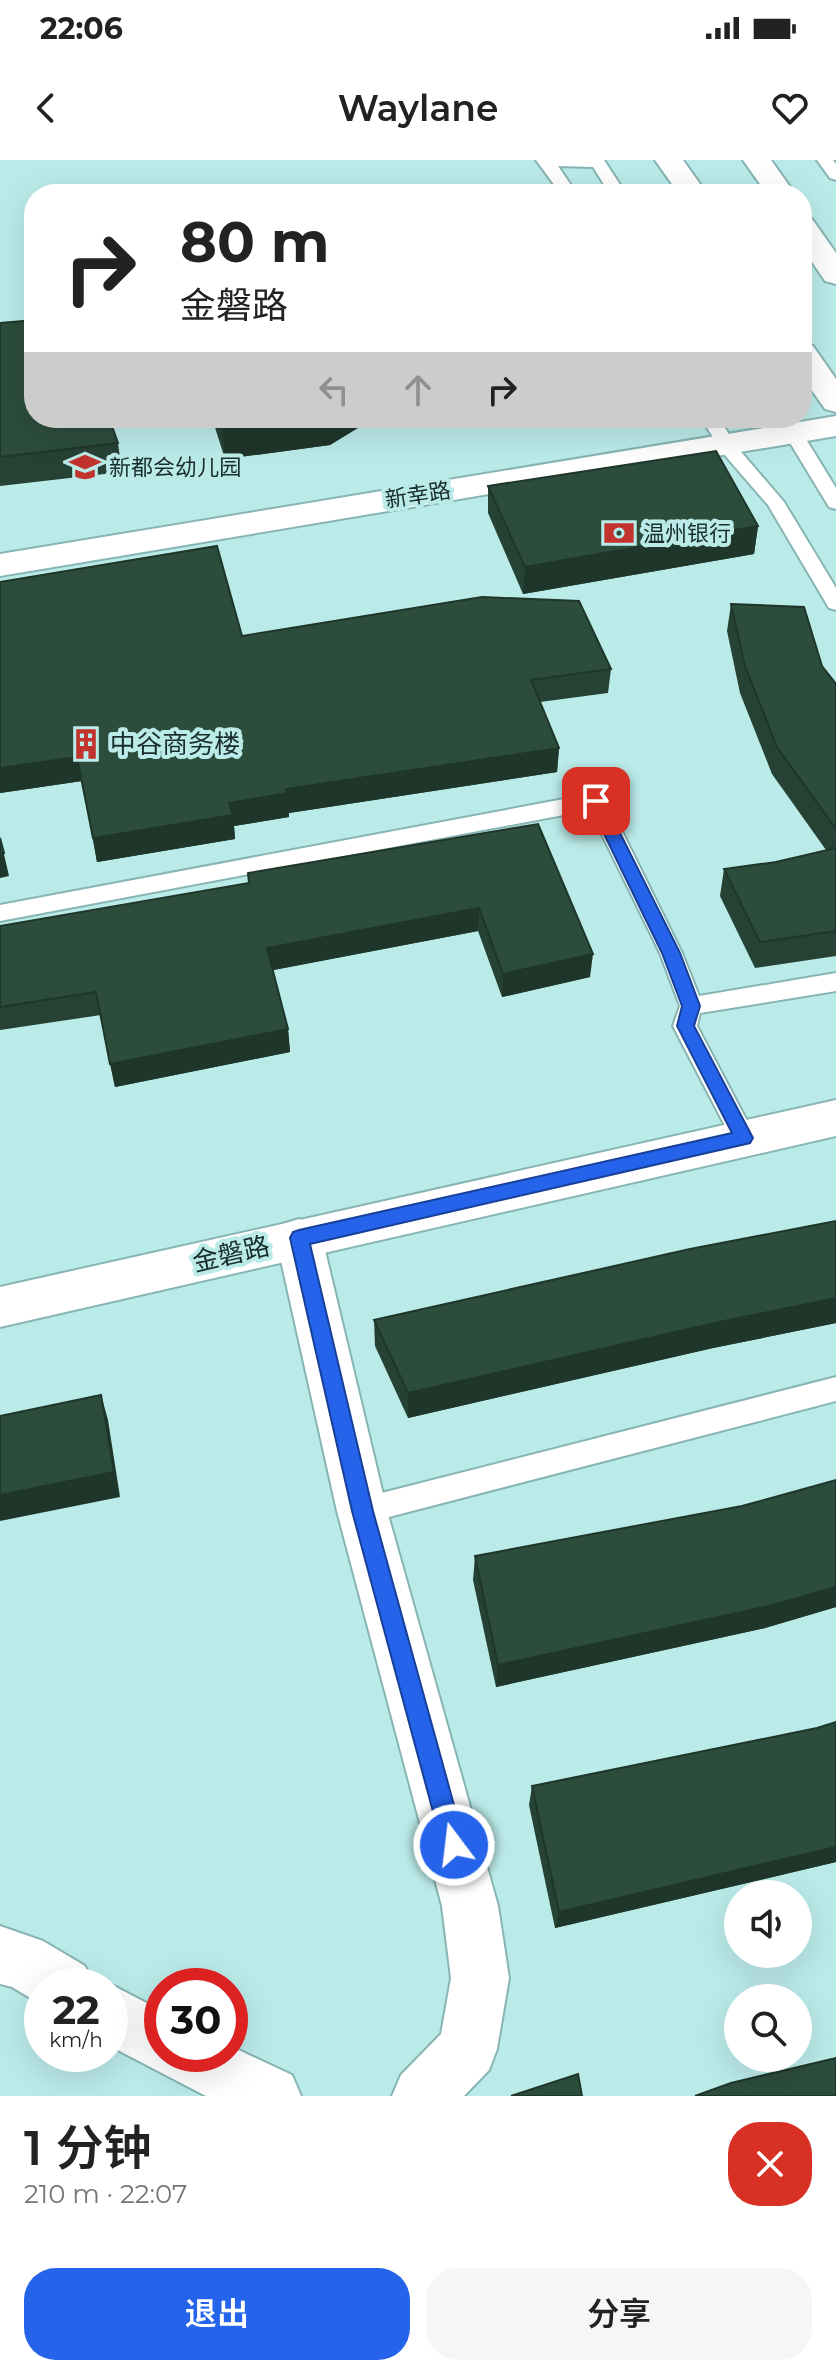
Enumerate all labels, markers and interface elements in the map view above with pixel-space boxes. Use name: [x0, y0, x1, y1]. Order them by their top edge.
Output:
text: 22:06: [40, 10, 123, 47]
icon: back: [24, 86, 68, 130]
text: Waylane: [338, 86, 498, 130]
icon: heart: [768, 86, 812, 130]
text: 80 m: [180, 208, 330, 276]
icon: right: [48, 216, 152, 320]
text: 金磐路: [180, 283, 288, 327]
icon: left: [312, 368, 356, 412]
icon: ahead: [396, 368, 440, 412]
icon: right: [480, 368, 524, 412]
school or university icon: 新都会幼儿园: [68, 450, 102, 484]
place label: 新都会幼儿园: [109, 454, 241, 481]
street label: 新幸路: [383, 477, 453, 513]
bank icon: 温州银行: [602, 516, 636, 550]
place label: 温州银行: [643, 520, 731, 547]
building icon: 中谷商务楼: [69, 727, 103, 761]
place label: 中谷商务楼: [110, 728, 240, 760]
pin: [562, 767, 630, 835]
icon: arrive: [574, 779, 618, 823]
street label: 金磐路: [189, 1230, 273, 1278]
position arrow: [412, 1803, 496, 1887]
map controls: [724, 1880, 812, 2072]
button: sound: [724, 1880, 812, 1968]
speed limit sign: 30: [144, 1968, 248, 2072]
button: search: [724, 1984, 812, 2072]
text: 22: [52, 1985, 100, 2034]
text: km/h: [49, 2028, 103, 2052]
text: 1 分钟: [24, 2119, 152, 2177]
button: close: [728, 2122, 812, 2206]
text: 210 m · 22:07: [24, 2178, 187, 2210]
button: 退出: [24, 2268, 410, 2360]
button: 分享: [426, 2268, 812, 2360]

